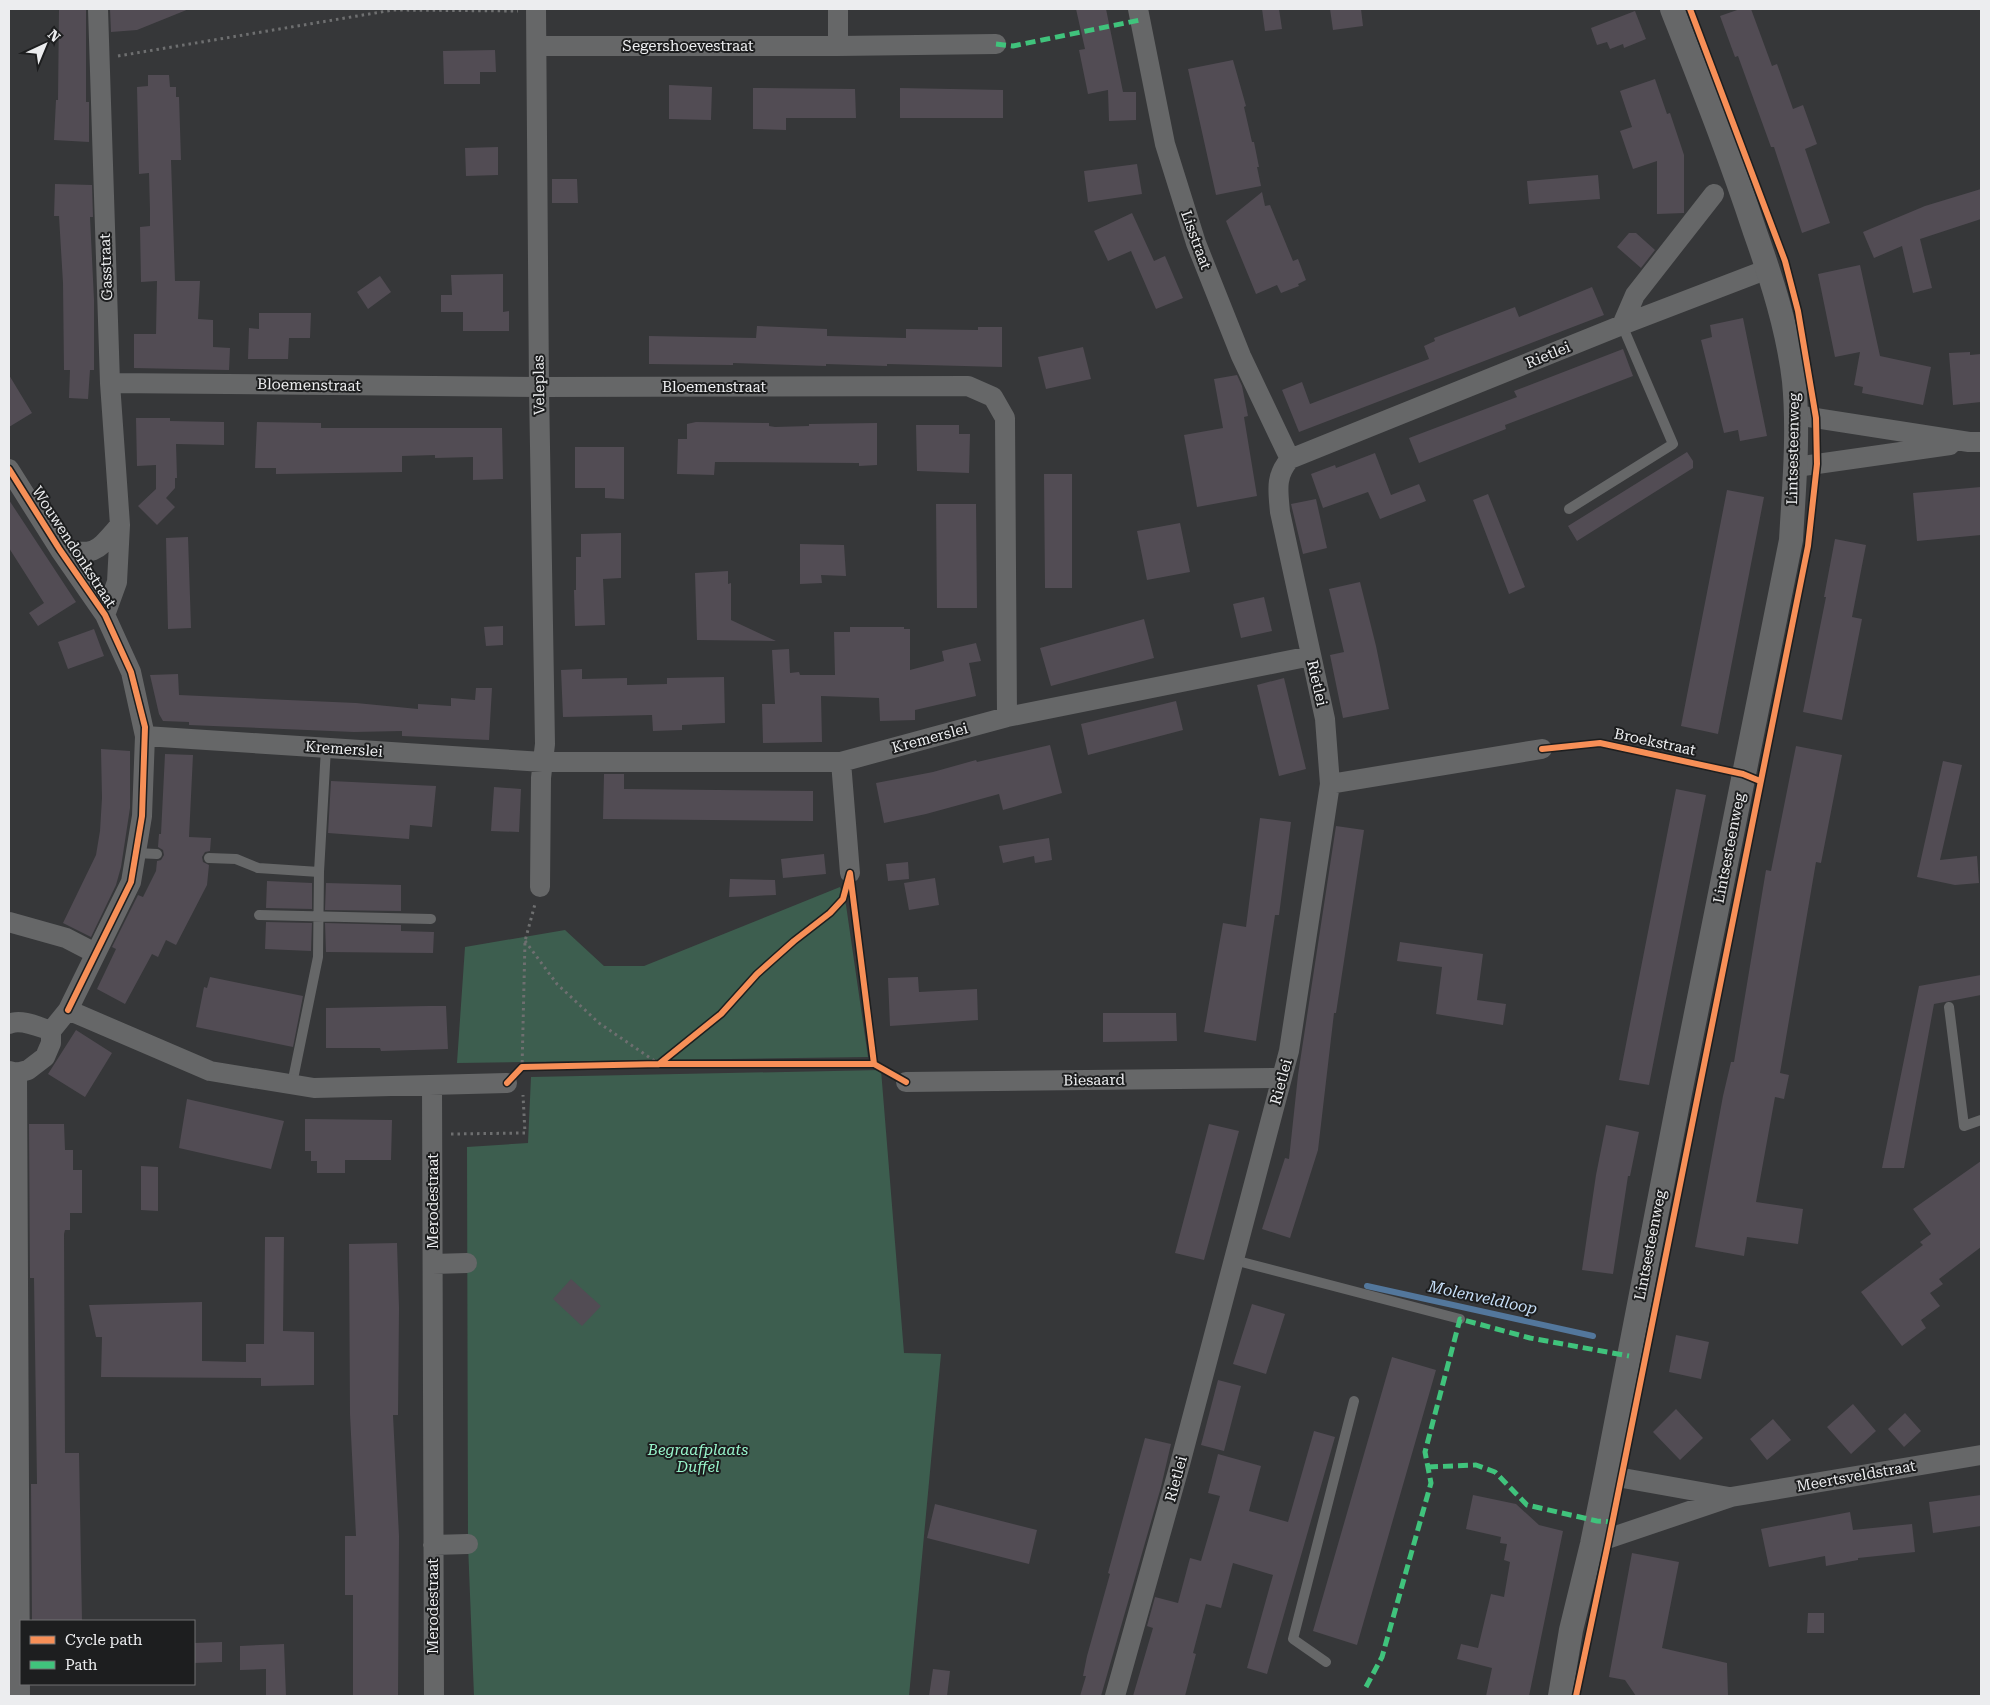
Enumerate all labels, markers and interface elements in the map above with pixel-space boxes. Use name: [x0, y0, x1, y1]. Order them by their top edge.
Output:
north arrow: [20, 20, 70, 70]
text: N: [45, 26, 64, 45]
street label: Segershoevestraat: [622, 37, 754, 55]
street label: Lisstraat: [1177, 208, 1215, 272]
street label: Gasstraat: [96, 233, 116, 301]
street label: Rietlei: [1523, 338, 1573, 372]
street label: Veleplas: [529, 355, 549, 415]
street label: Bloemenstraat: [257, 375, 362, 395]
street label: Bloemenstraat: [662, 378, 766, 396]
street label: Lintsesteenweg: [1783, 392, 1803, 505]
street label: Wouwendonkstraat: [28, 483, 120, 611]
street label: Rietlei: [1303, 658, 1331, 708]
street label: Kremerslei: [890, 719, 970, 757]
street label: Broekstraat: [1613, 725, 1698, 760]
street label: Kremerslei: [304, 737, 384, 761]
street label: Lintsesteenweg: [1709, 791, 1749, 905]
street label: Rietlei: [1266, 1057, 1296, 1107]
street label: Biesaard: [1063, 1070, 1125, 1090]
street label: Merodestraat: [424, 1153, 442, 1249]
street label: Lintsesteenweg: [1630, 1188, 1670, 1302]
water label: Molenveldloop: [1426, 1276, 1539, 1318]
park label: Begraafplaats Duffel: [647, 1441, 748, 1476]
street label: Rietlei: [1161, 1454, 1191, 1504]
street label: Meertsveldstraat: [1795, 1457, 1917, 1495]
street label: Merodestraat: [424, 1558, 442, 1654]
legend: [20, 1620, 195, 1685]
text: Cycle path: [65, 1631, 143, 1649]
text: Path: [65, 1656, 98, 1674]

